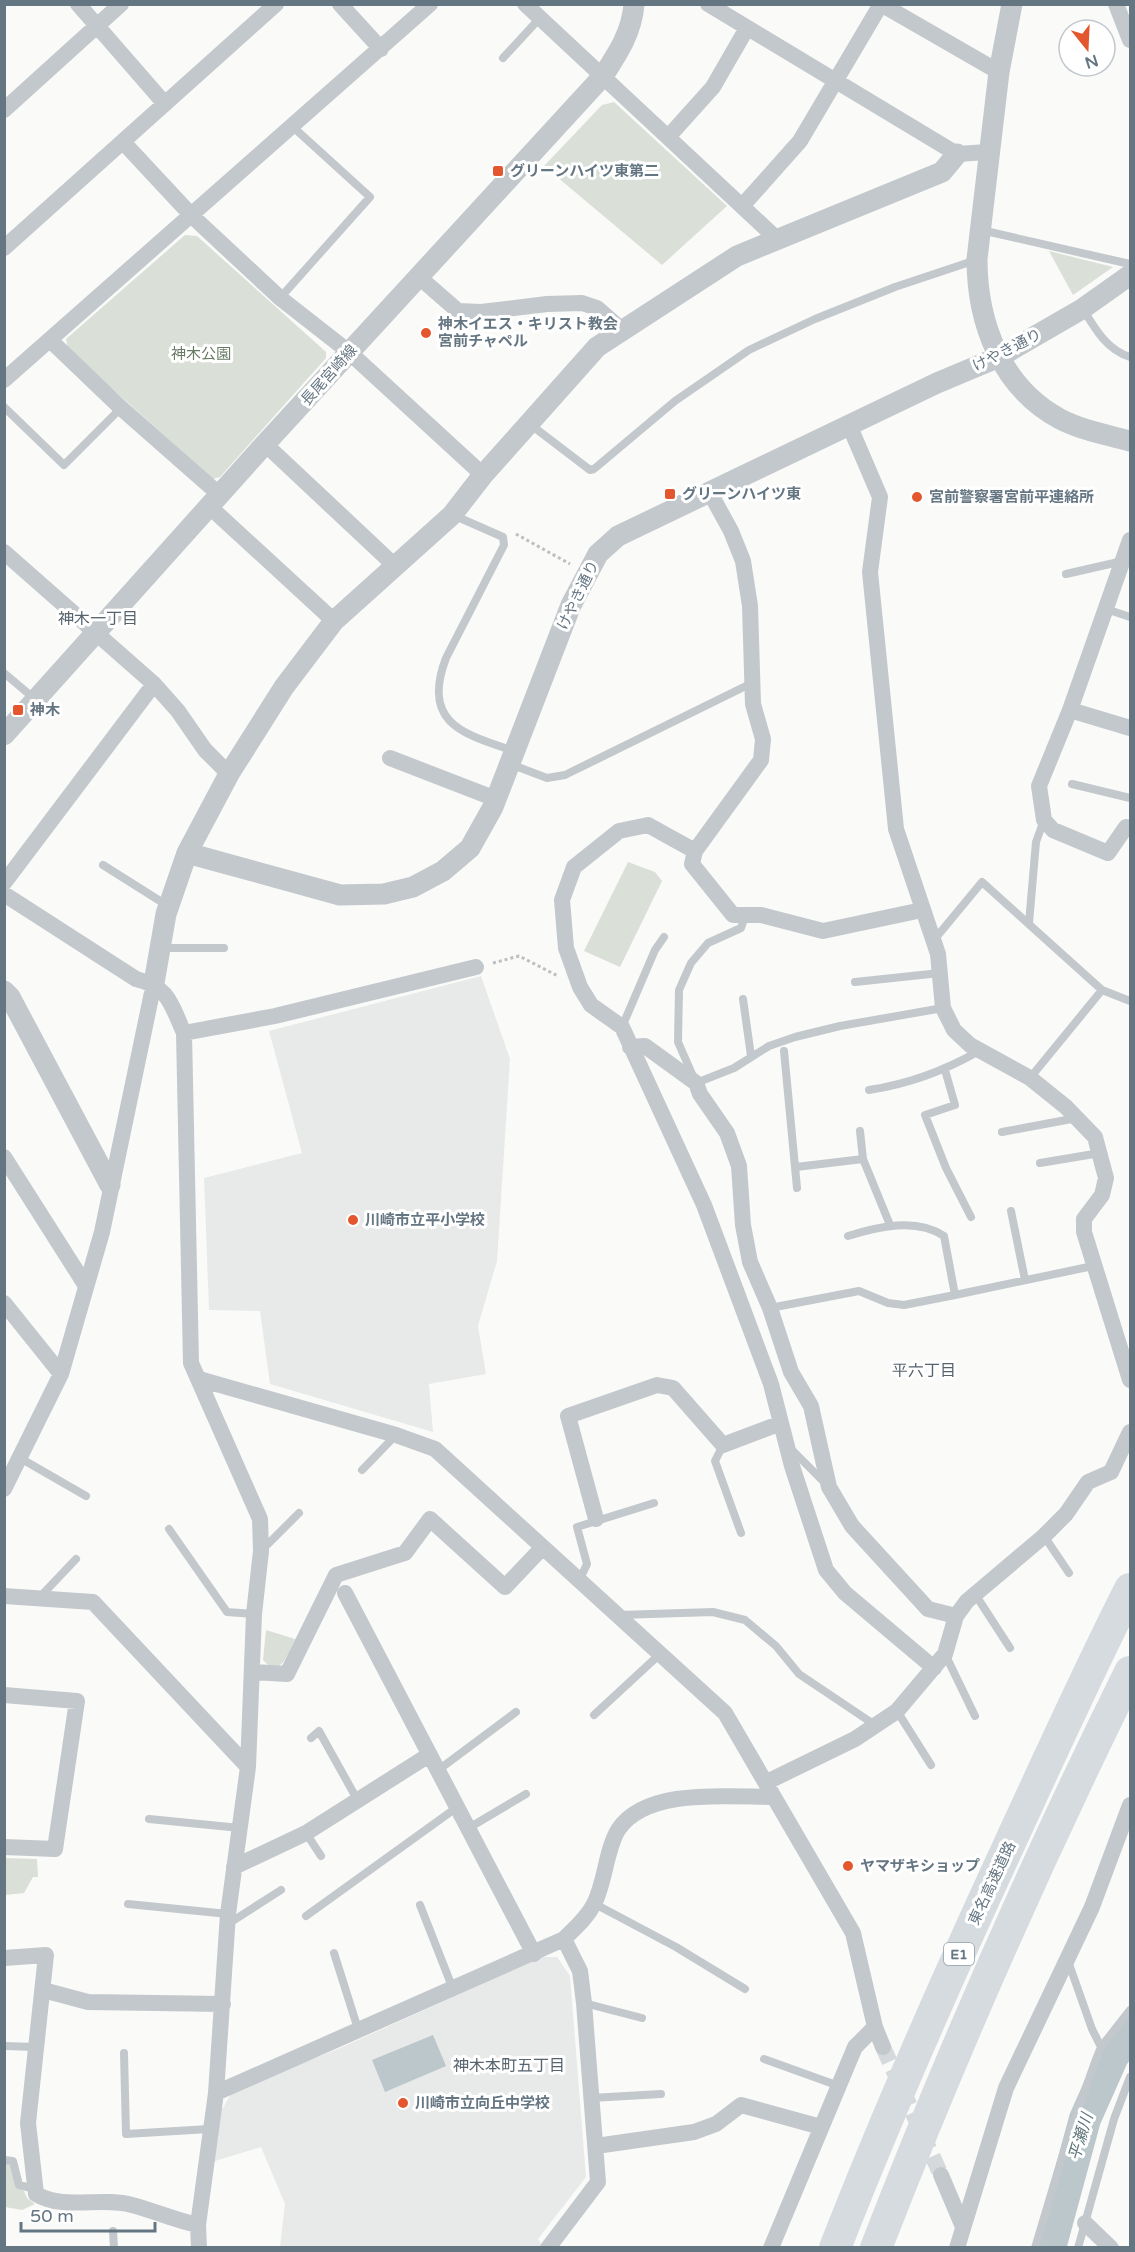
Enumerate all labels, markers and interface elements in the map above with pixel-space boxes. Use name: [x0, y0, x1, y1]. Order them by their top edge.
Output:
north arrow: [1057, 18, 1117, 78]
text: N: [1082, 50, 1101, 73]
place label: グリーンハイツ東第二: [510, 162, 659, 180]
marker: グリーンハイツ東第二: [491, 164, 505, 178]
place label: 神木イエス・キリスト教会 宮前チャペル: [437, 315, 618, 350]
street label: けやき通り: [969, 325, 1045, 375]
marker: 神木イエス・キリスト教会 宮前チャペル: [419, 326, 433, 340]
street label: 長尾宮崎線: [297, 341, 361, 409]
park label: 神木公園: [171, 345, 231, 363]
place label: グリーンハイツ東: [682, 485, 801, 503]
marker: グリーンハイツ東: [663, 487, 677, 501]
place label: 宮前警察署宮前平連絡所: [929, 488, 1094, 506]
marker: 宮前警察署宮前平連絡所: [910, 490, 924, 504]
street label: けやき通り: [553, 557, 603, 633]
district label: 神木一丁目: [58, 609, 138, 629]
place label: 神木: [29, 701, 60, 719]
marker: 神木: [11, 703, 25, 717]
place label: 川崎市立平小学校: [365, 1211, 485, 1229]
marker: 川崎市立平小学校: [346, 1213, 360, 1227]
district label: 平六丁目: [892, 1361, 956, 1381]
street label: 東名高速道路: [965, 1838, 1019, 1928]
place label: ヤマザキショップ: [860, 1857, 980, 1875]
marker: ヤマザキショップ: [841, 1859, 855, 1873]
road number: E1: [944, 1943, 974, 1965]
district label: 神木本町五丁目: [453, 2056, 565, 2076]
place label: 川崎市立向丘中学校: [415, 2094, 550, 2112]
marker: 川崎市立向丘中学校: [396, 2096, 410, 2110]
water label: 平瀬川: [1064, 2109, 1098, 2163]
scale bar: [21, 2195, 154, 2233]
text: 50 m: [30, 2205, 74, 2227]

